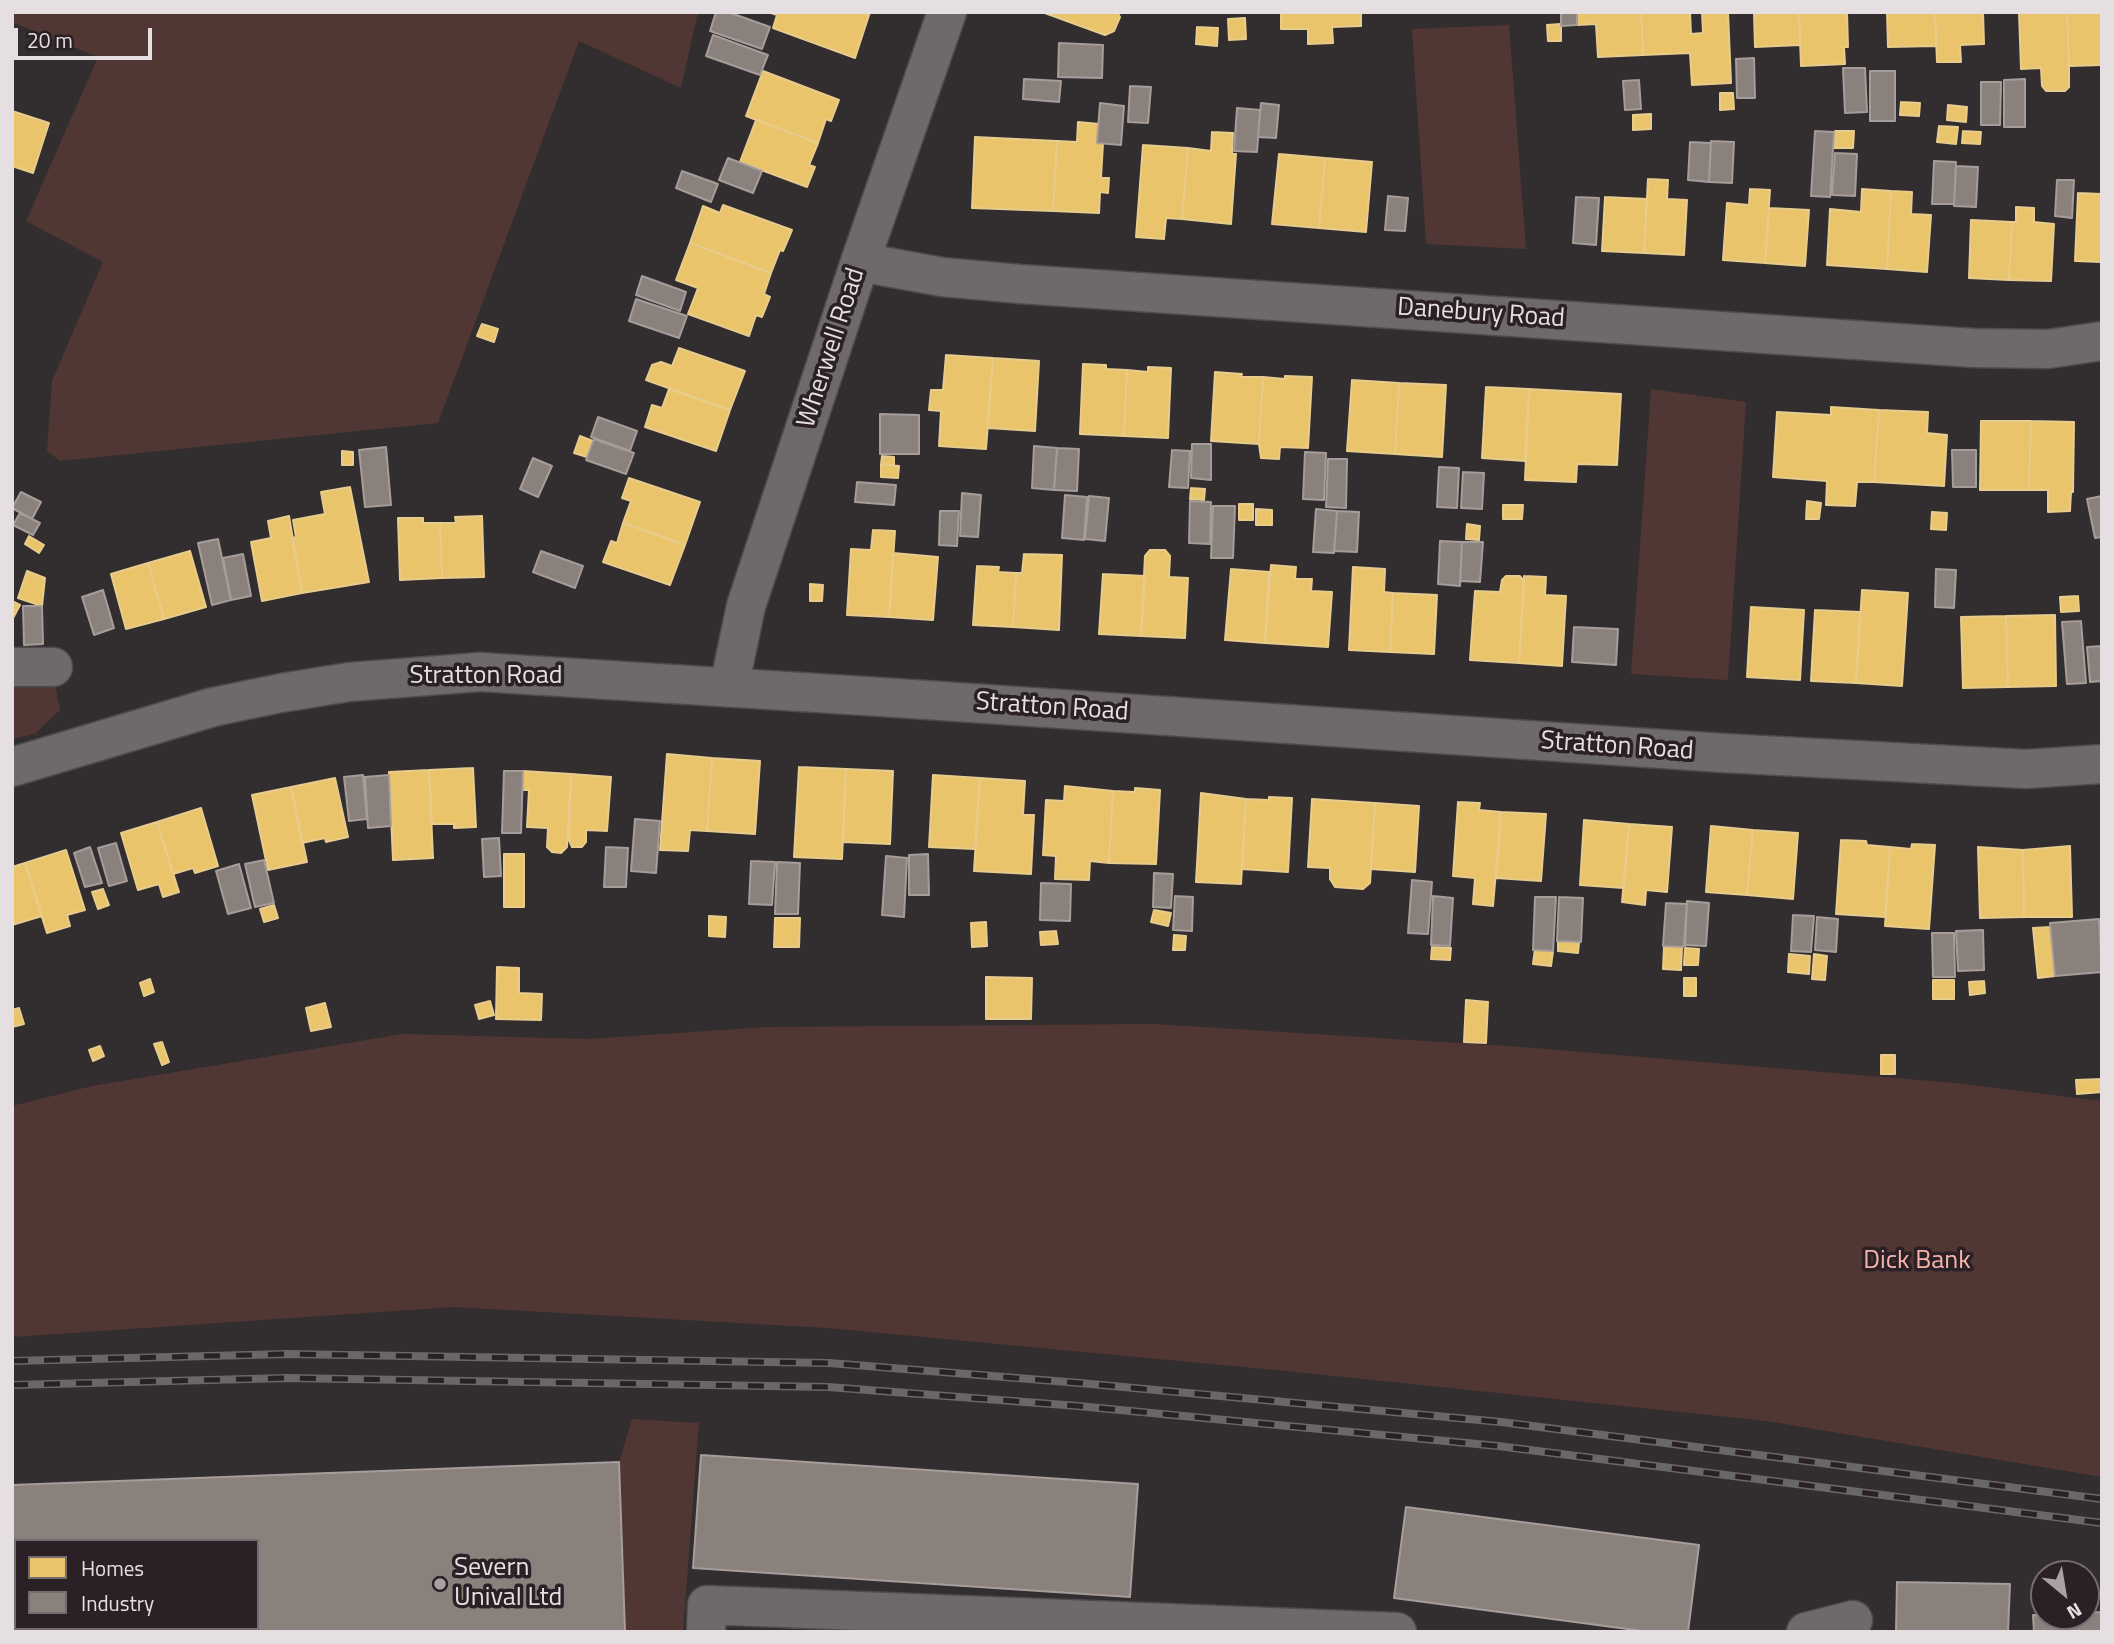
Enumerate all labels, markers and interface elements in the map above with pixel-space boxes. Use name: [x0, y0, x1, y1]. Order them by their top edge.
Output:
scale bar: [18, 14, 156, 58]
text: 20 m: [27, 24, 73, 56]
street label: Wherwell Road: [792, 264, 872, 432]
street label: Danebury Road: [1396, 293, 1566, 335]
street label: Stratton Road: [410, 661, 562, 693]
street label: Stratton Road: [975, 687, 1129, 729]
street label: Stratton Road: [1540, 726, 1694, 768]
park label: Dick Bank: [1863, 1246, 1971, 1278]
legend: [14, 1539, 259, 1630]
text: Homes: [81, 1552, 144, 1584]
place label: Severn Unival Ltd: [454, 1553, 562, 1614]
north arrow: [2030, 1560, 2100, 1630]
marker: Severn Unival Ltd: [432, 1576, 448, 1592]
text: Industry: [81, 1587, 154, 1619]
text: N: [2062, 1596, 2088, 1628]

